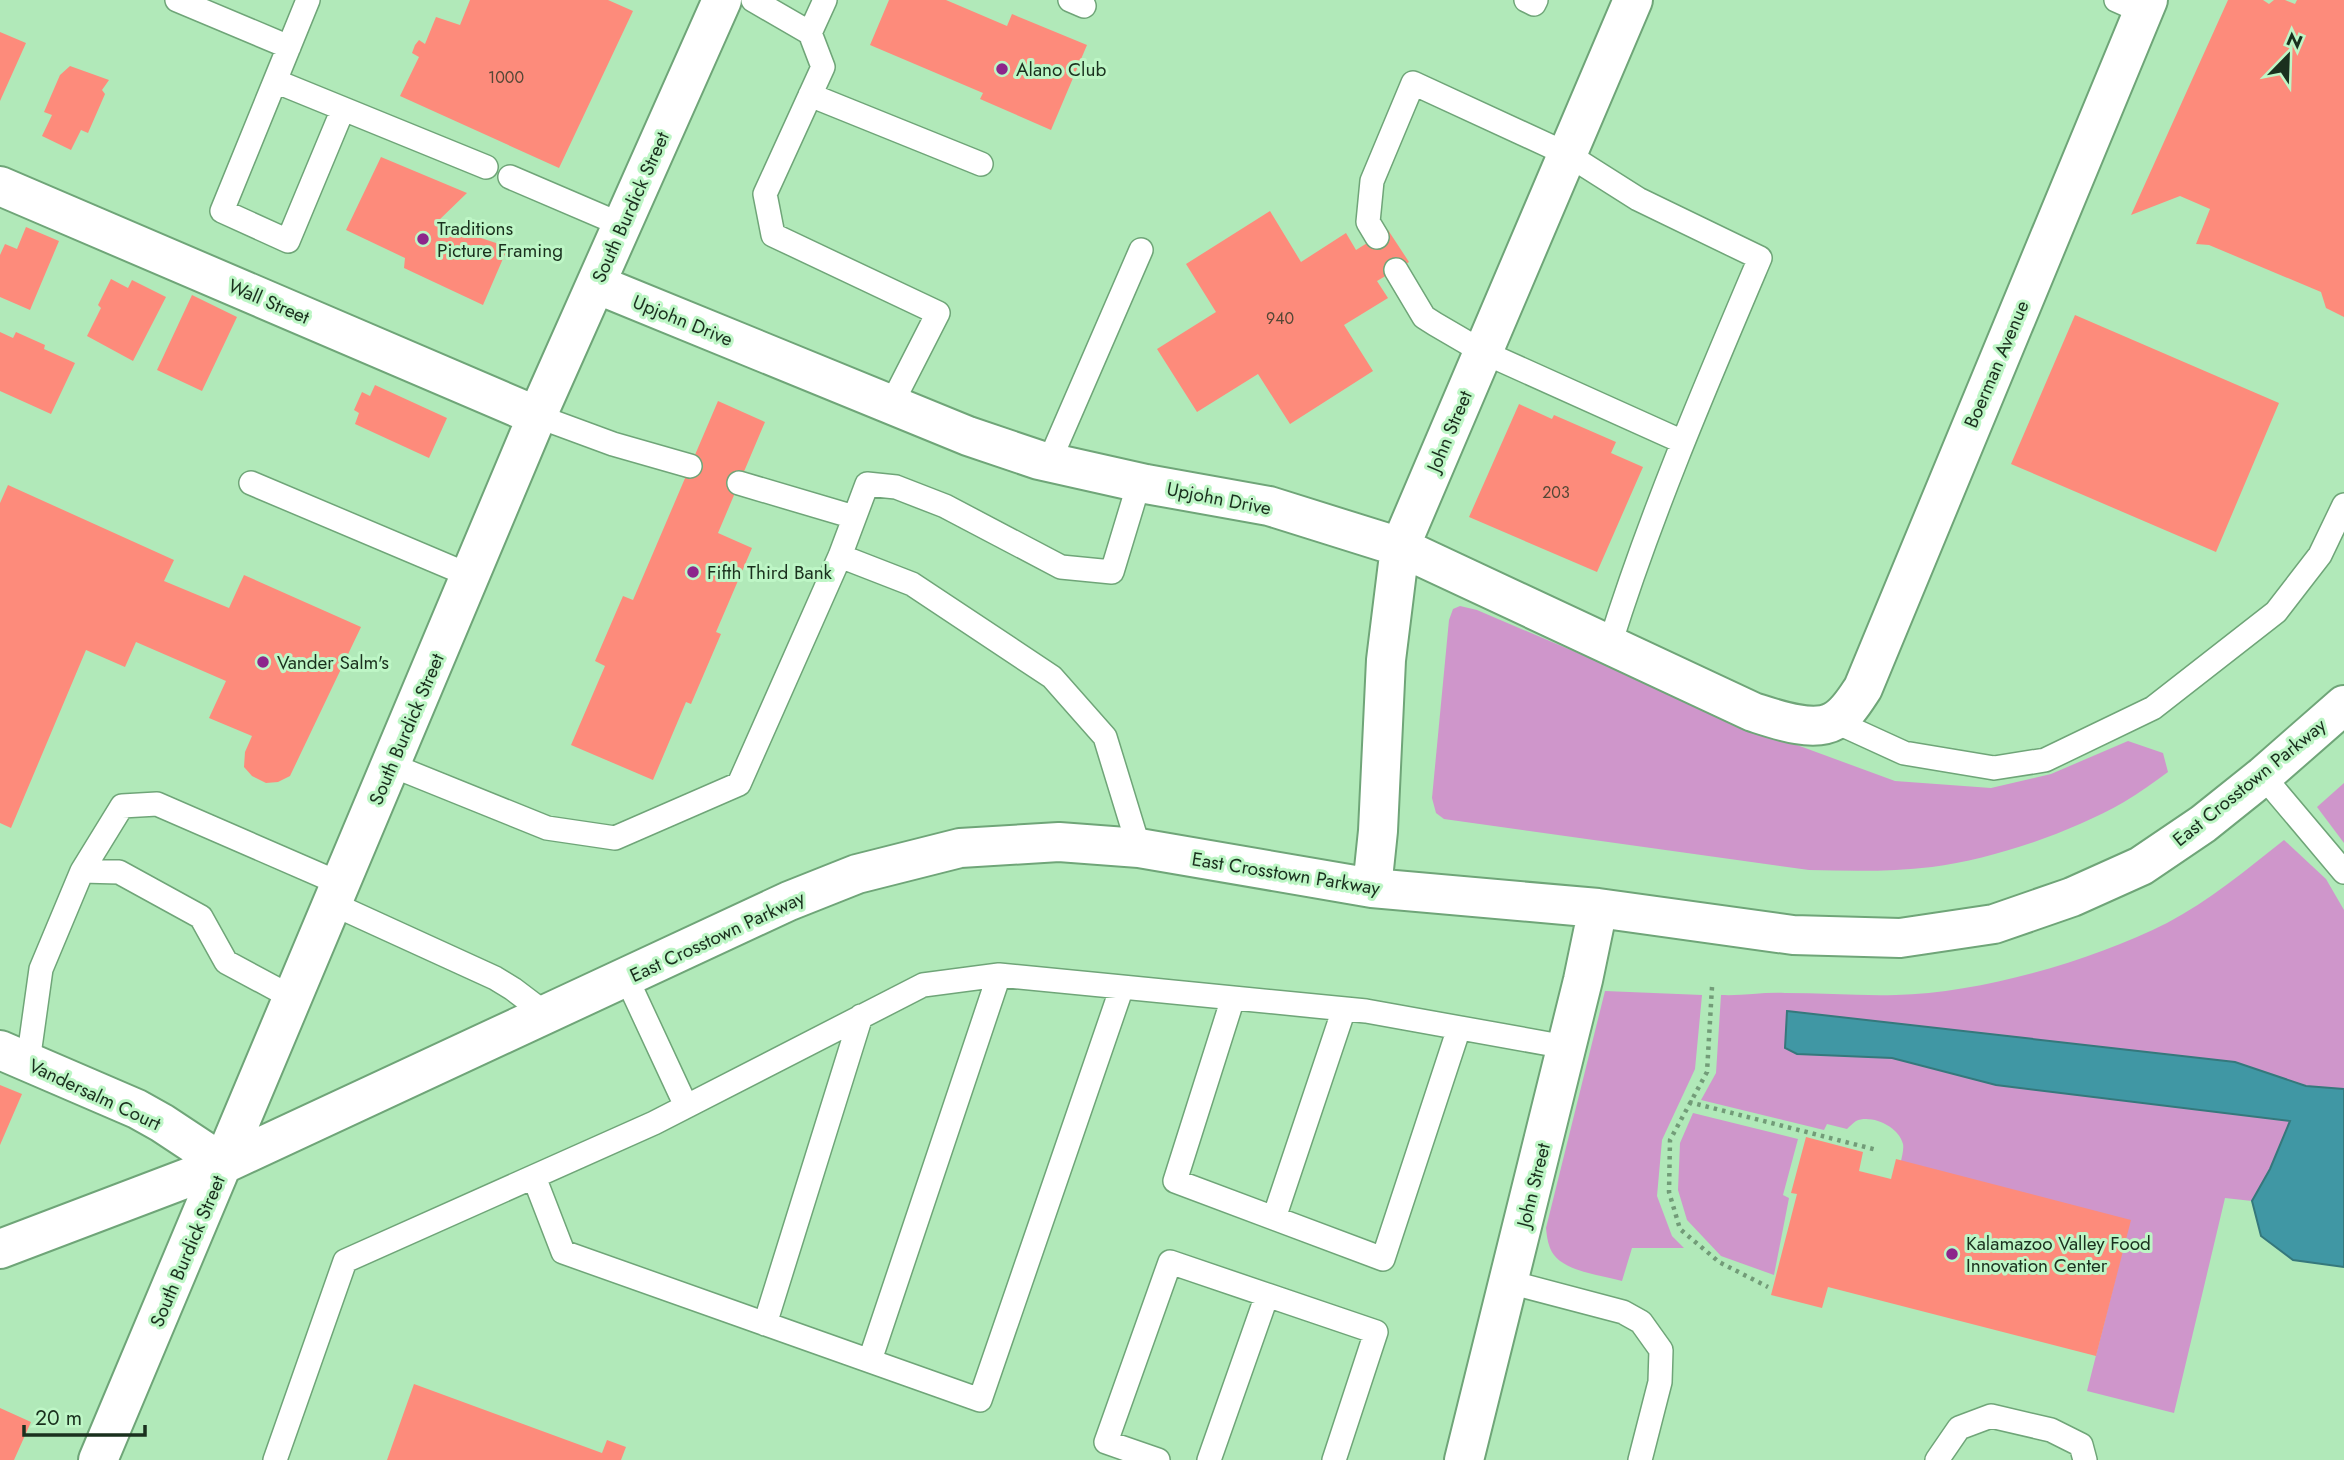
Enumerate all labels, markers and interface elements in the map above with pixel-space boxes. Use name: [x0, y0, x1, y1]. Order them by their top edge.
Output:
north arrow: [2253, 21, 2323, 91]
text: N: [2282, 25, 2307, 56]
place label: Alano Club: [1016, 56, 1106, 83]
marker: Alano Club: [994, 61, 1010, 77]
house number: 1000: [488, 66, 524, 89]
street label: South Burdick Street: [585, 127, 676, 287]
place label: Traditions Picture Framing: [437, 215, 563, 264]
marker: Traditions Picture Framing: [415, 231, 431, 247]
street label: Wall Street: [224, 272, 314, 331]
street label: Upjohn Drive: [629, 288, 737, 353]
street label: Boerman Avenue: [1957, 296, 2036, 432]
house number: 940: [1266, 307, 1294, 330]
street label: John Street: [1419, 386, 1479, 479]
street label: Upjohn Drive: [1164, 475, 1274, 522]
house number: 203: [1542, 481, 1570, 504]
place label: Fifth Third Bank: [707, 559, 833, 586]
marker: Fifth Third Bank: [685, 564, 701, 580]
place label: Vander Salm's: [277, 649, 389, 676]
street label: South Burdick Street: [362, 649, 451, 809]
marker: Vander Salm's: [255, 654, 271, 670]
street label: East Crosstown Parkway: [2167, 712, 2332, 853]
street label: East Crosstown Parkway: [1190, 845, 1383, 902]
street label: East Crosstown Parkway: [625, 884, 810, 989]
street label: Vandersalm Court: [24, 1052, 166, 1137]
street label: John Street: [1509, 1140, 1557, 1233]
street label: South Burdick Street: [143, 1171, 232, 1331]
place label: Kalamazoo Valley Food Innovation Center: [1966, 1230, 2151, 1279]
marker: Kalamazoo Valley Food Innovation Center: [1944, 1246, 1960, 1262]
scale bar: [24, 1394, 145, 1438]
text: 20 m: [35, 1403, 82, 1433]

